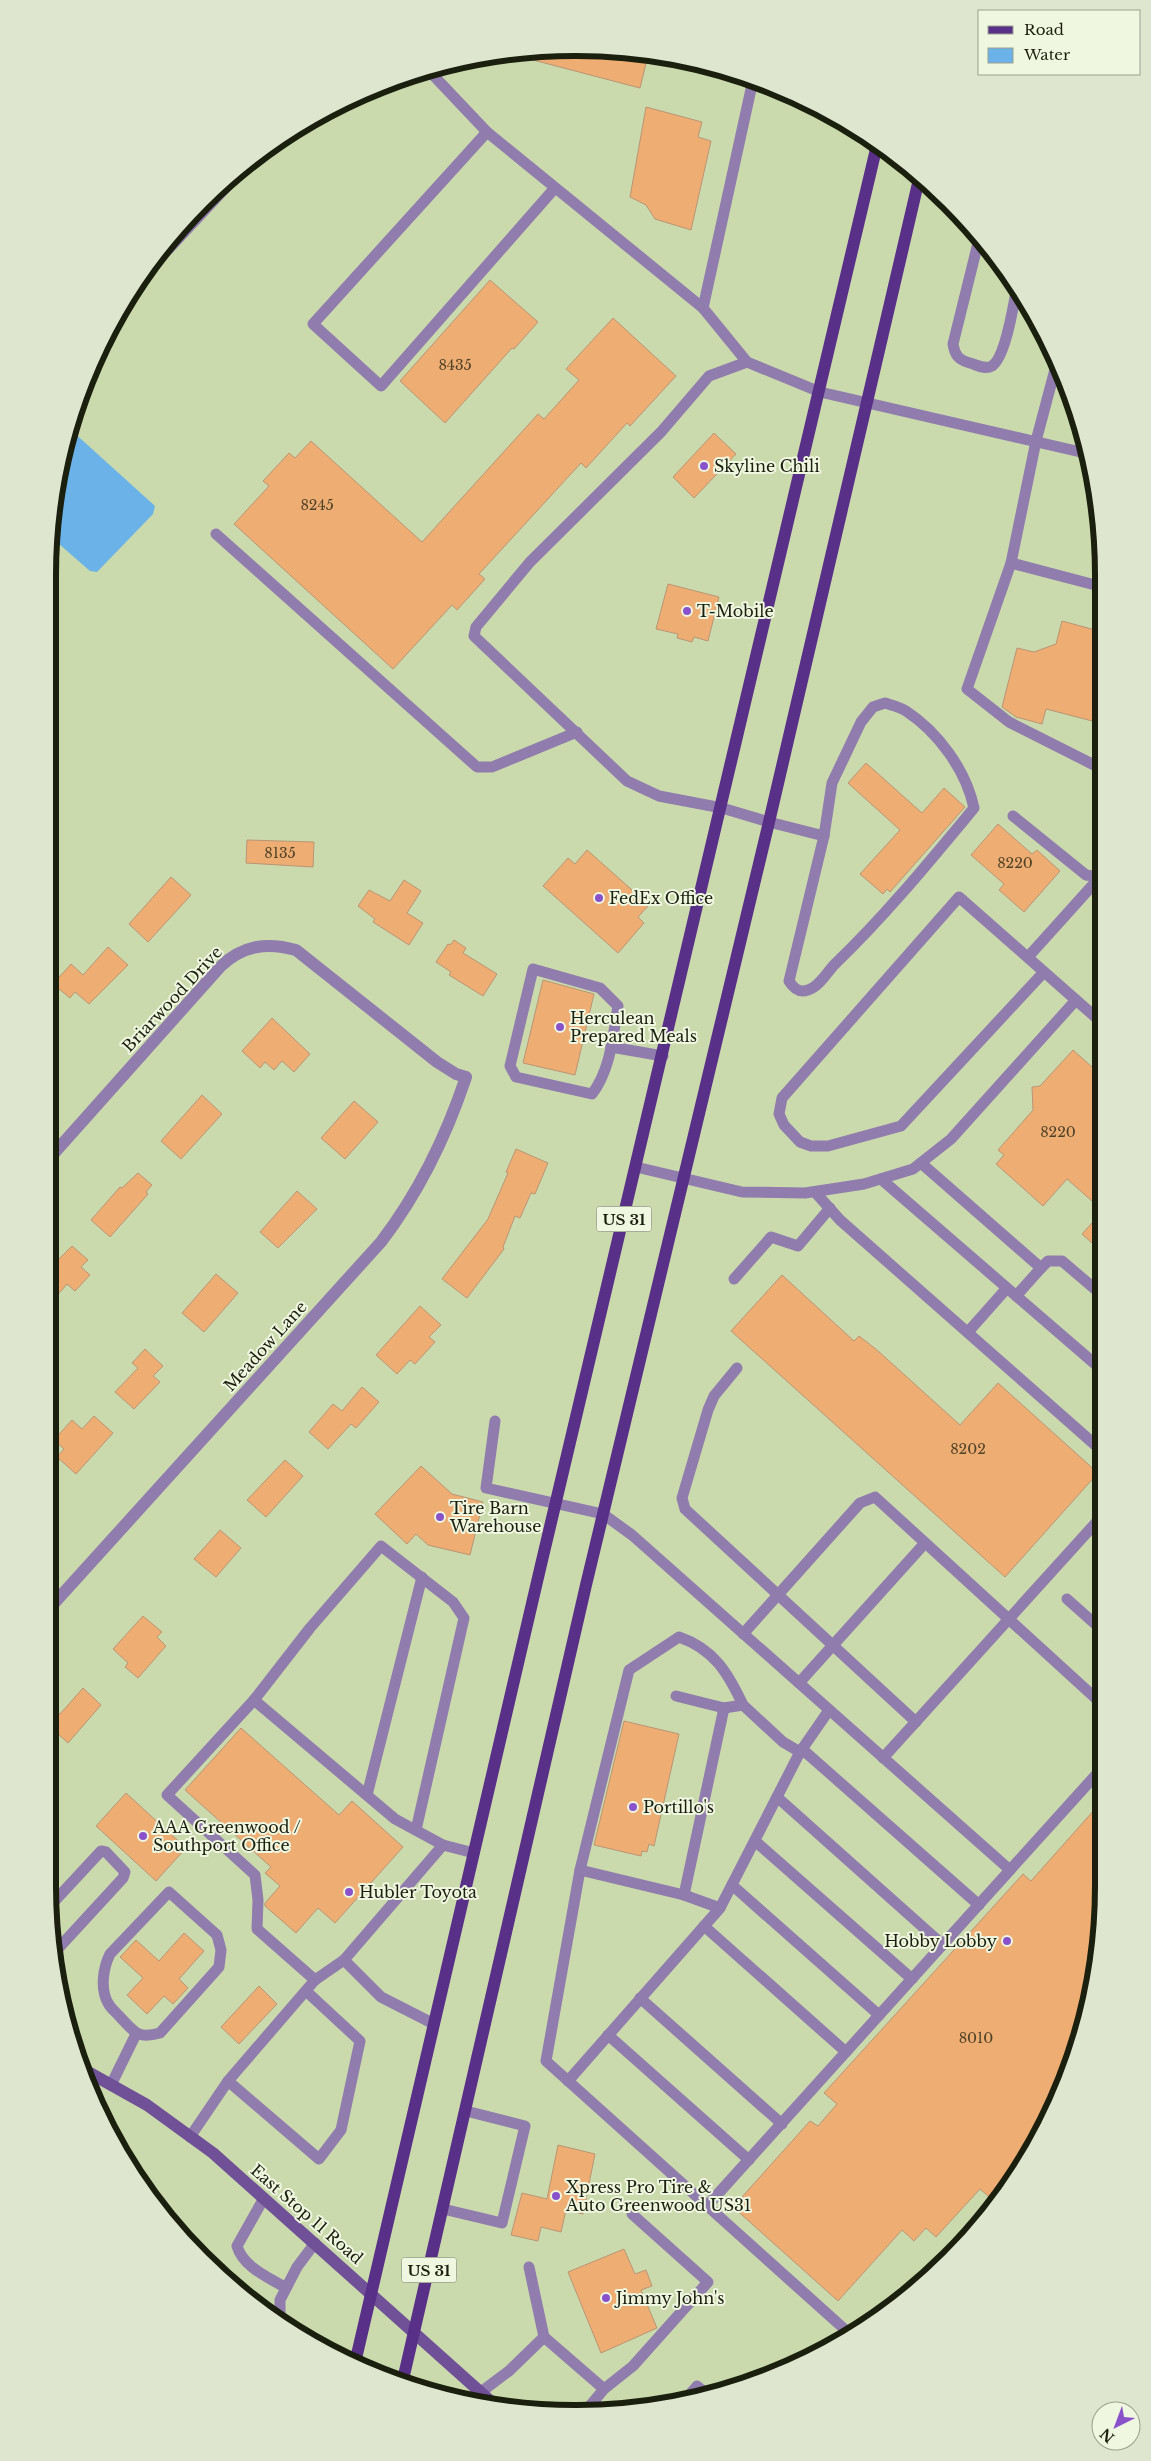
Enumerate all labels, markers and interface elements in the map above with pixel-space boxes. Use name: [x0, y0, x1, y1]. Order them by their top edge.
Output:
legend: [978, 10, 1141, 75]
text: Road: [1024, 20, 1064, 39]
text: Water: [1023, 45, 1071, 64]
house number: 8435: [438, 356, 472, 374]
place label: Skyline Chili: [714, 456, 820, 476]
marker: Skyline Chili: [698, 460, 710, 472]
house number: 8245: [300, 496, 334, 514]
place label: T-Mobile: [697, 601, 774, 621]
marker: T-Mobile: [681, 605, 693, 617]
house number: 8135: [264, 844, 296, 862]
house number: 8220: [997, 854, 1033, 872]
place label: FedEx Office: [609, 888, 713, 908]
marker: FedEx Office: [593, 892, 605, 904]
street label: Briarwood Drive: [118, 942, 226, 1056]
place label: Herculean Prepared Meals: [570, 1008, 697, 1046]
marker: Herculean Prepared Meals: [554, 1021, 566, 1033]
house number: 8220: [1040, 1123, 1076, 1141]
road number: US 31: [596, 1206, 652, 1232]
street label: Meadow Lane: [219, 1297, 311, 1395]
house number: 8202: [950, 1440, 986, 1458]
place label: Tire Barn Warehouse: [449, 1498, 542, 1536]
marker: Tire Barn Warehouse: [434, 1511, 446, 1523]
place label: Portillo's: [643, 1797, 714, 1817]
marker: Portillo's: [627, 1801, 639, 1813]
place label: AAA Greenwood / Southport Office: [152, 1817, 301, 1855]
marker: AAA Greenwood / Southport Office: [137, 1830, 149, 1842]
place label: Hubler Toyota: [359, 1882, 477, 1902]
marker: Hubler Toyota: [343, 1886, 355, 1898]
place label: Hobby Lobby: [884, 1931, 998, 1951]
marker: Hobby Lobby: [1001, 1935, 1013, 1947]
house number: 8010: [959, 2029, 993, 2047]
street label: East Stop 11 Road: [247, 2160, 367, 2268]
place label: Xpress Pro Tire & Auto Greenwood US31: [565, 2177, 751, 2215]
marker: Xpress Pro Tire & Auto Greenwood US31: [550, 2190, 562, 2202]
road number: US 31: [402, 2258, 456, 2282]
place label: Jimmy John's: [614, 2288, 724, 2308]
marker: Jimmy John's: [600, 2292, 612, 2304]
north arrow: [1091, 2401, 1141, 2451]
text: N: [1096, 2425, 1118, 2447]

